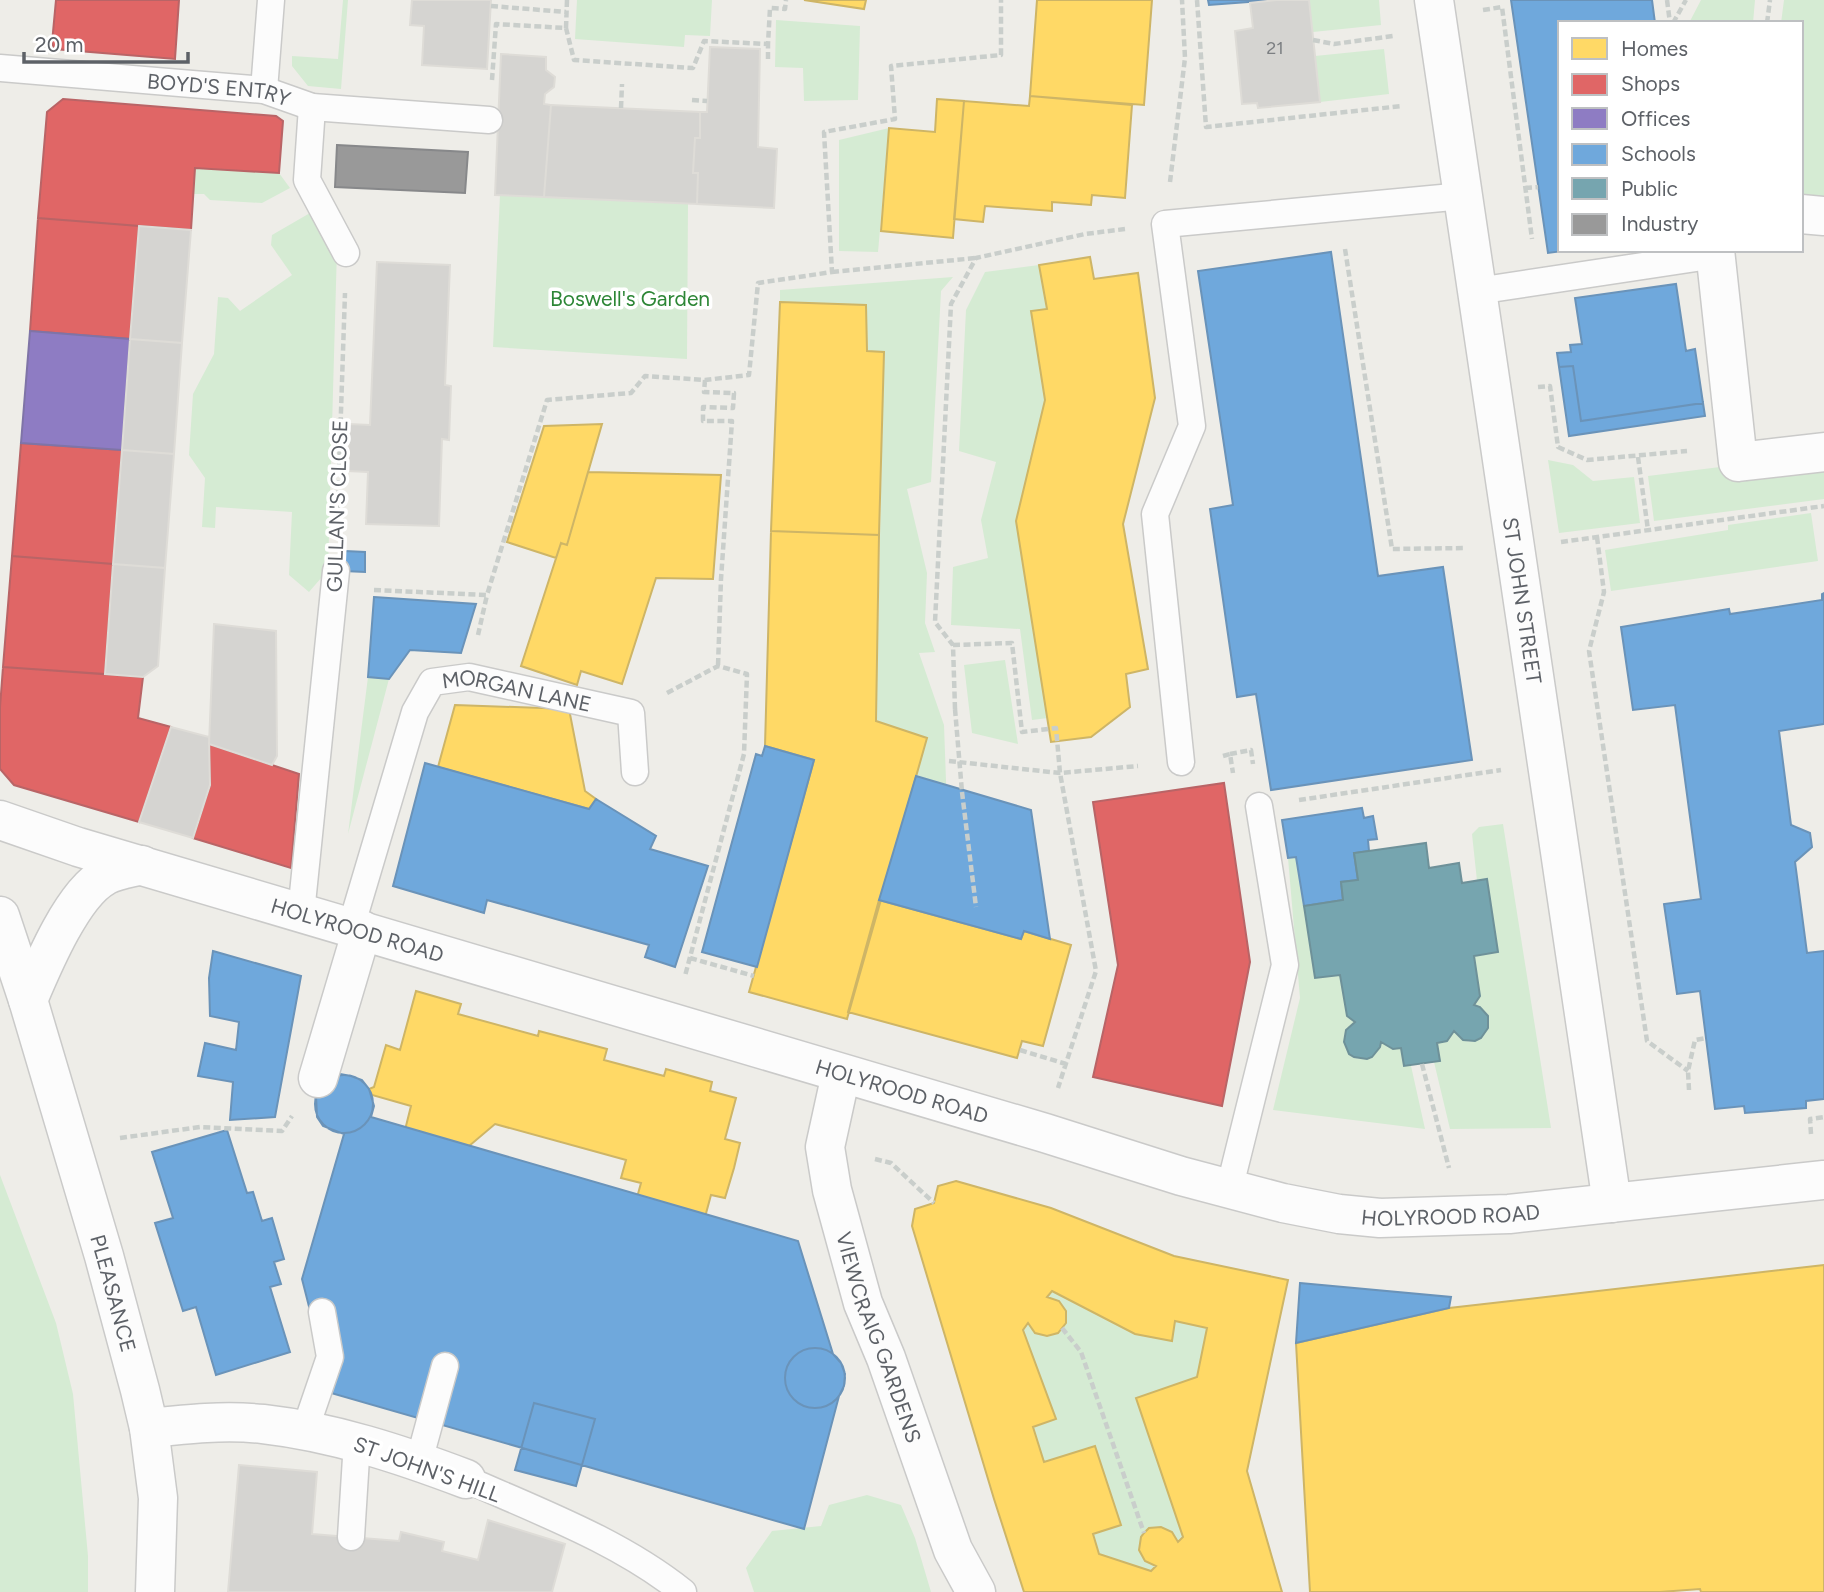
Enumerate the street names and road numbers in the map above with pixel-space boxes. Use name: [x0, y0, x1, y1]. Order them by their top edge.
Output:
street label: BOYD'S ENTRY: [146, 68, 294, 111]
street label: GULLAN'S CLOSE: [321, 419, 353, 593]
street label: ST JOHN STREET: [1498, 515, 1548, 686]
street label: MORGAN LANE: [440, 664, 594, 716]
street label: HOLYROOD ROAD: [268, 892, 447, 967]
street label: HOLYROOD ROAD: [813, 1053, 992, 1128]
street label: HOLYROOD ROAD: [1360, 1198, 1541, 1231]
street label: VIEWCRAIG GARDENS: [832, 1229, 927, 1446]
street label: PLEASANCE: [86, 1231, 142, 1355]
street label: ST JOHN'S HILL: [350, 1431, 504, 1507]

